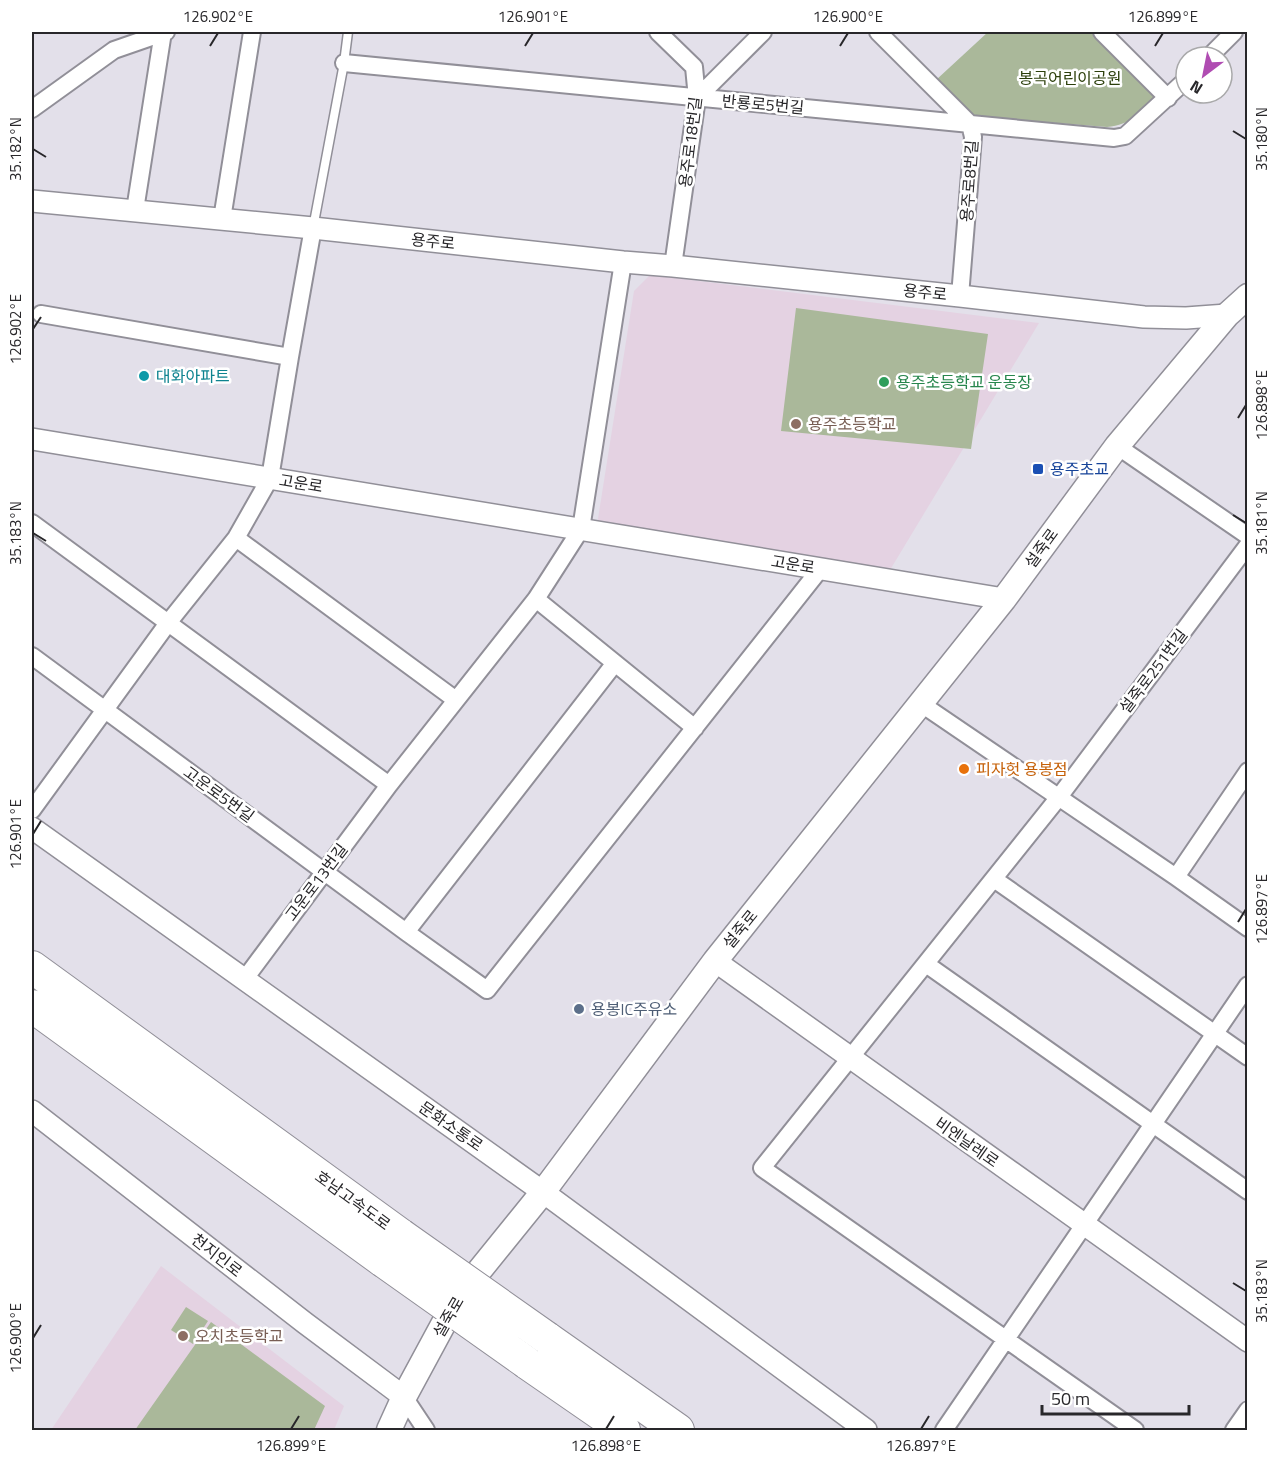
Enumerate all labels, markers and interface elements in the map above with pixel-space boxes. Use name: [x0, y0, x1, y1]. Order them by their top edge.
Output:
text: 126.902°E: [183, 5, 253, 28]
text: 126.901°E: [498, 5, 568, 28]
text: 126.900°E: [813, 5, 883, 28]
text: 126.899°E: [1128, 5, 1198, 28]
north arrow: [1174, 45, 1234, 105]
park label: 봉곡어린이공원: [1018, 66, 1122, 90]
text: N: [1185, 75, 1207, 101]
street label: 반룡로5번길: [721, 88, 805, 120]
street label: 용주로18번길: [673, 95, 707, 189]
text: 35.180°N: [1250, 107, 1273, 171]
text: 35.182°N: [4, 117, 27, 181]
street label: 용주로8번길: [954, 139, 984, 223]
street label: 용주로: [410, 227, 456, 255]
street label: 용주로: [902, 278, 948, 306]
text: 126.902°E: [4, 294, 27, 364]
place label: 대화아파트: [156, 364, 230, 388]
marker: 대화아파트: [137, 369, 151, 383]
place label: 용주초등학교 운동장: [896, 370, 1032, 394]
text: 126.898°E: [1250, 370, 1273, 440]
marker: 용주초등학교 운동장: [877, 375, 891, 389]
place label: 용주초등학교: [808, 412, 896, 436]
marker: 용주초등학교: [789, 417, 803, 431]
place label: 용주초교: [1050, 457, 1109, 481]
marker: 용주초교: [1031, 462, 1045, 476]
street label: 고운로: [277, 468, 325, 498]
text: 35.181°N: [1250, 491, 1273, 555]
text: 35.183°N: [4, 501, 27, 565]
street label: 설죽로: [1018, 523, 1064, 573]
street label: 고운로: [769, 549, 817, 579]
street label: 설죽로251번길: [1113, 624, 1193, 718]
place label: 피자헛 용봉점: [976, 757, 1068, 781]
street label: 고운로5번길: [179, 760, 259, 828]
marker: 피자헛 용봉점: [957, 762, 971, 776]
text: 126.901°E: [4, 799, 27, 869]
street label: 고운로13번길: [279, 838, 353, 926]
text: 126.897°E: [1250, 874, 1273, 944]
street label: 설죽로: [717, 904, 763, 954]
place label: 용봉IC주유소: [591, 997, 677, 1021]
marker: 용봉IC주유소: [572, 1002, 586, 1016]
street label: 문화소통로: [414, 1095, 488, 1157]
street label: 비엔날레로: [930, 1111, 1004, 1173]
street label: 호남고속도로: [310, 1164, 396, 1236]
street label: 천지인로: [186, 1227, 248, 1283]
text: 35.183°N: [1250, 1259, 1273, 1323]
street label: 설죽로: [427, 1292, 470, 1342]
text: 126.900°E: [4, 1303, 27, 1373]
place label: 오치초등학교: [195, 1324, 283, 1348]
marker: 오치초등학교: [176, 1329, 190, 1343]
scale bar: [1042, 1378, 1189, 1416]
text: 50 m: [1051, 1385, 1090, 1412]
text: 126.899°E: [256, 1434, 326, 1457]
text: 126.898°E: [571, 1434, 641, 1457]
text: 126.897°E: [886, 1434, 956, 1457]

